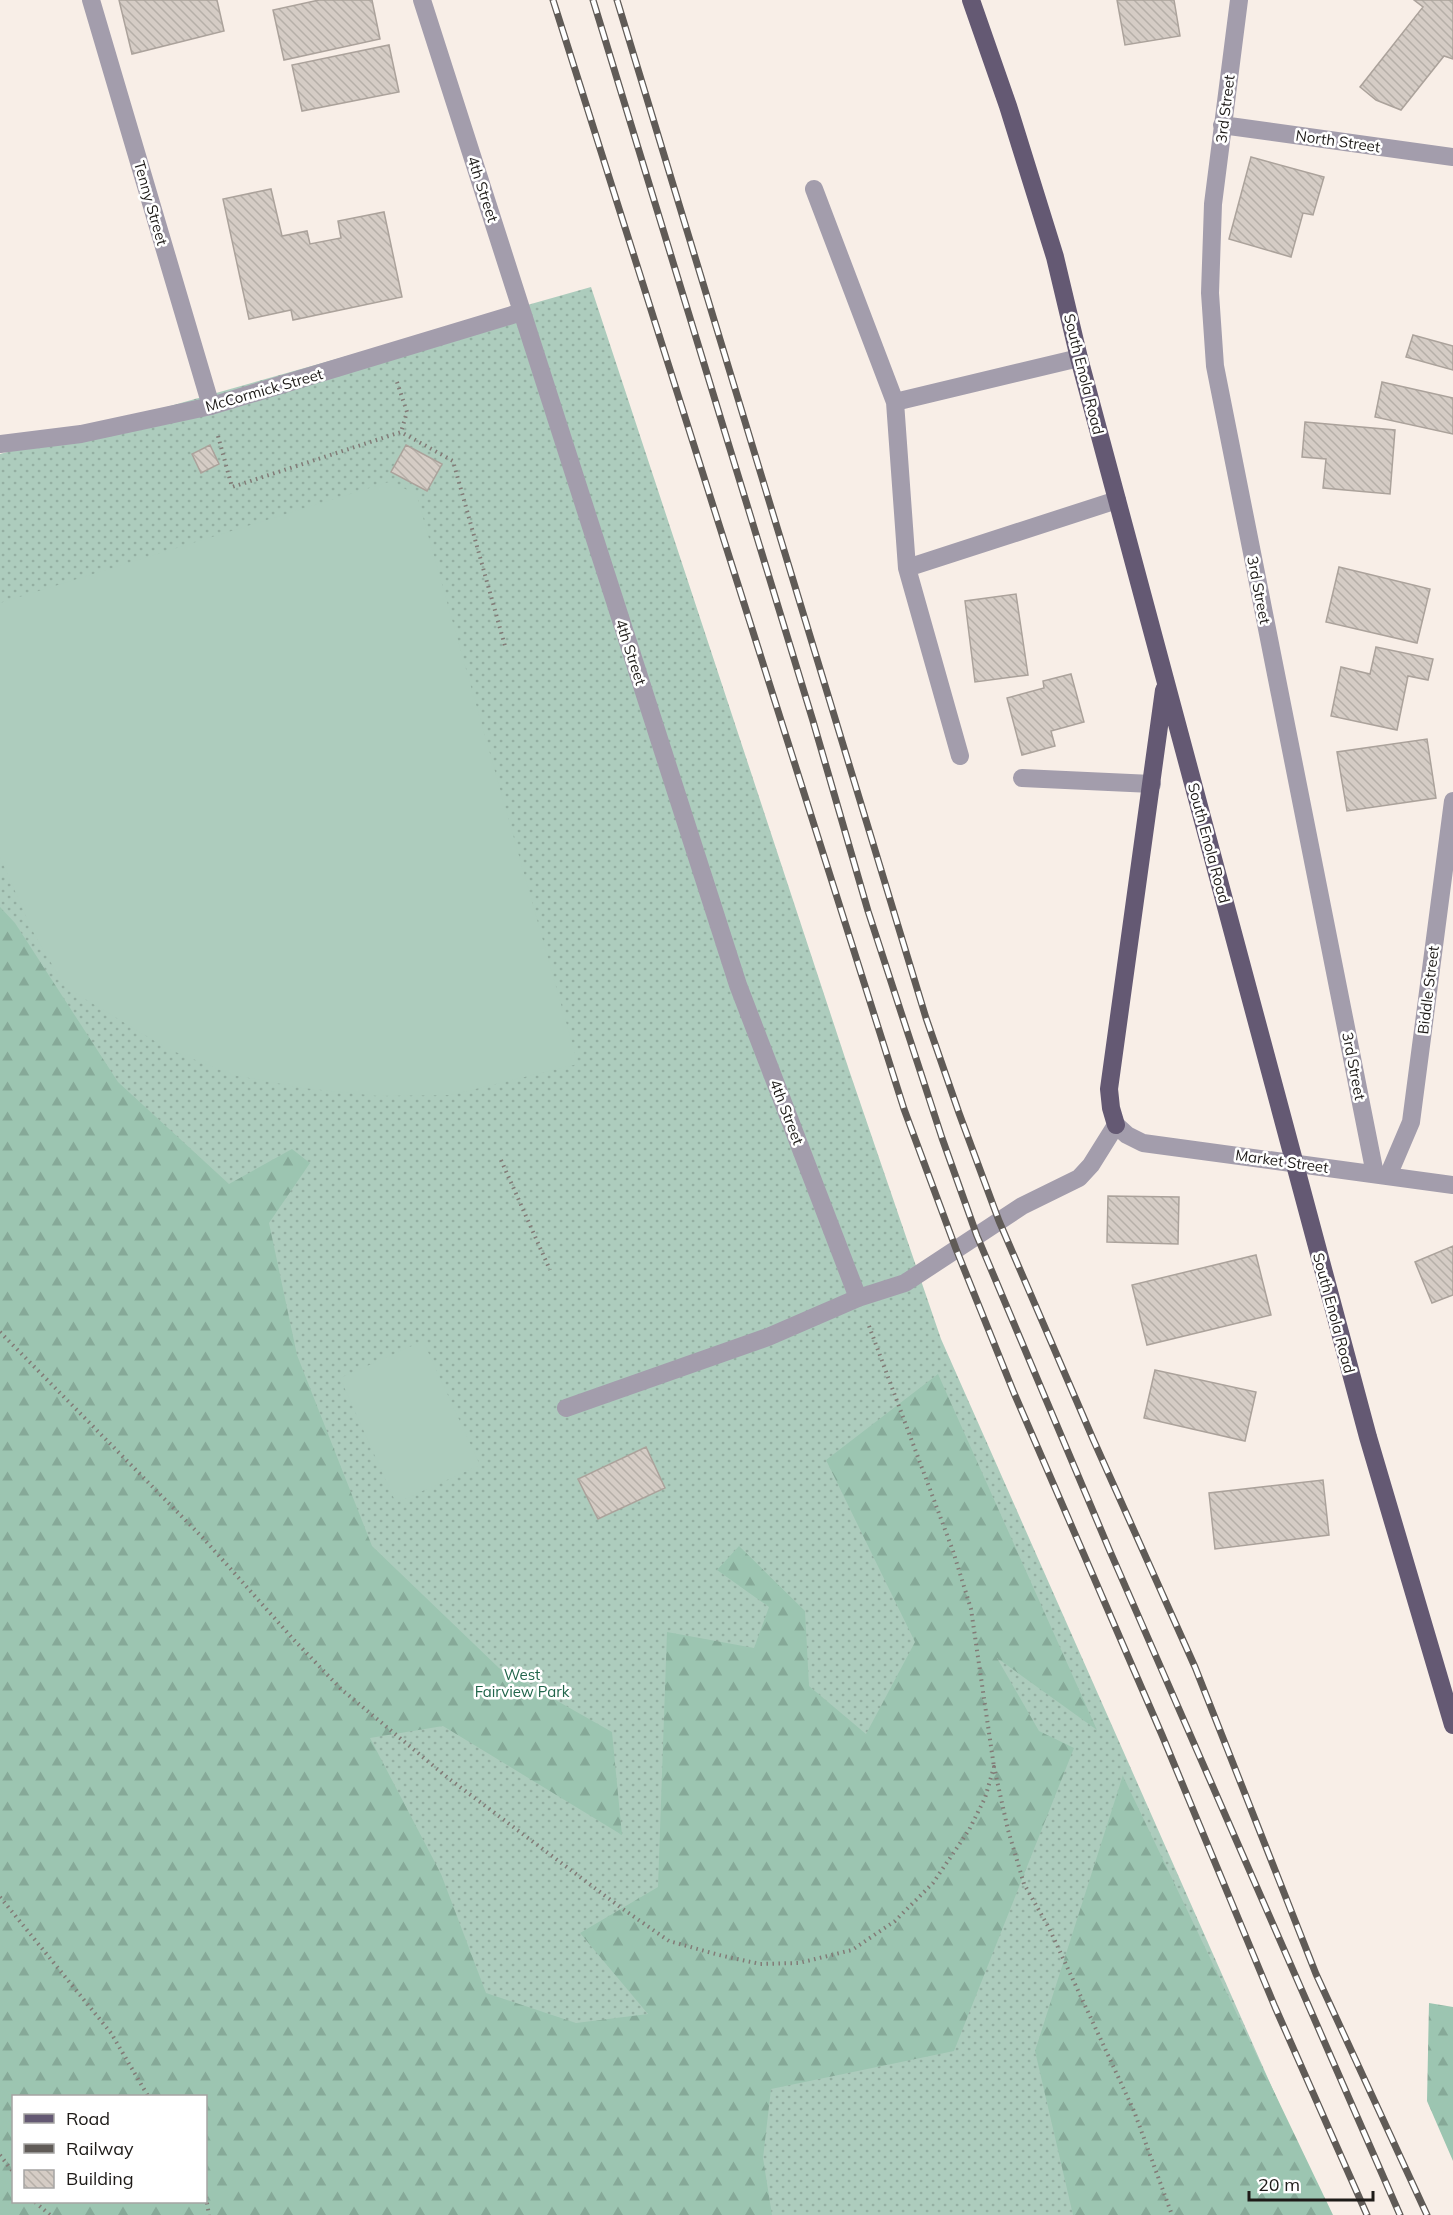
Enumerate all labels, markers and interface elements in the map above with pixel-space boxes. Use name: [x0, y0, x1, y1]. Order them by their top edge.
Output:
street label: 3rd Street: [1211, 74, 1239, 144]
street label: North Street: [1295, 126, 1381, 156]
street label: 4th Street: [463, 154, 503, 224]
street label: Tenny Street: [130, 159, 172, 247]
street label: South Enola Road: [1060, 312, 1108, 436]
street label: McCormick Street: [203, 364, 325, 416]
street label: 3rd Street: [1243, 554, 1275, 626]
street label: 4th Street: [611, 617, 651, 687]
street label: South Enola Road: [1184, 781, 1234, 905]
street label: Biddle Street: [1413, 945, 1443, 1035]
street label: 3rd Street: [1338, 1030, 1370, 1102]
street label: 4th Street: [766, 1077, 808, 1147]
street label: Market Street: [1234, 1145, 1330, 1177]
street label: South Enola Road: [1309, 1251, 1359, 1375]
park label: West Fairview Park: [475, 1665, 570, 1701]
legend: [12, 2095, 207, 2203]
text: Road: [66, 2107, 110, 2130]
text: Railway: [66, 2137, 134, 2160]
scale bar: [1249, 2164, 1374, 2202]
text: Building: [66, 2167, 134, 2190]
text: 20 m: [1258, 2173, 1300, 2196]

